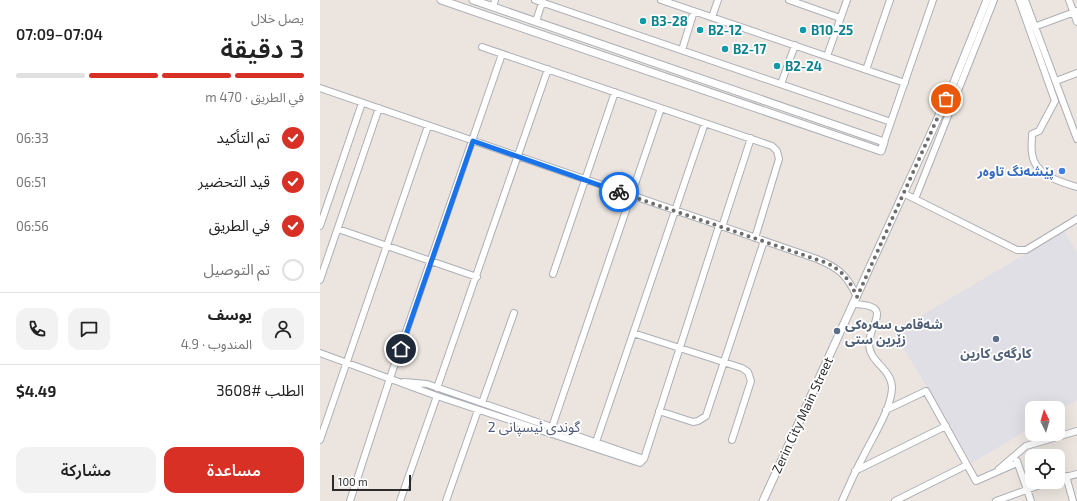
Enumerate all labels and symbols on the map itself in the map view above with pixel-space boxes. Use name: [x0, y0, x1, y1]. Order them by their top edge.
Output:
place label: B3-28: [651, 13, 688, 29]
marker: B3-28: [638, 16, 648, 26]
place label: B2-12: [708, 22, 742, 38]
place label: B10-25: [811, 22, 853, 38]
marker: B2-12: [695, 25, 705, 35]
marker: B10-25: [798, 25, 808, 35]
place label: B2-17: [733, 41, 766, 57]
marker: B2-17: [720, 44, 730, 54]
place label: B2-24: [785, 58, 822, 74]
marker: B2-24: [772, 61, 782, 71]
pin: [929, 82, 963, 116]
place label: پێشەنگ تاوەر: [977, 163, 1054, 180]
marker: پێشەنگ تاوەر: [1057, 166, 1067, 176]
courier: [599, 172, 639, 212]
place label: شەقامی سەرەکی زێرین ستی: [845, 316, 943, 347]
marker: شەقامی سەرەکی زێرین ستی: [832, 326, 842, 336]
pin: [384, 332, 418, 366]
marker: کارگەی کارین: [991, 334, 1001, 344]
place label: کارگەی کارین: [960, 345, 1032, 361]
street label: Zerin City Main Street: [768, 354, 836, 476]
north arrow: [1025, 401, 1065, 441]
district label: گوندی ئیسپانی 2: [488, 418, 581, 437]
scale bar: [332, 473, 411, 492]

